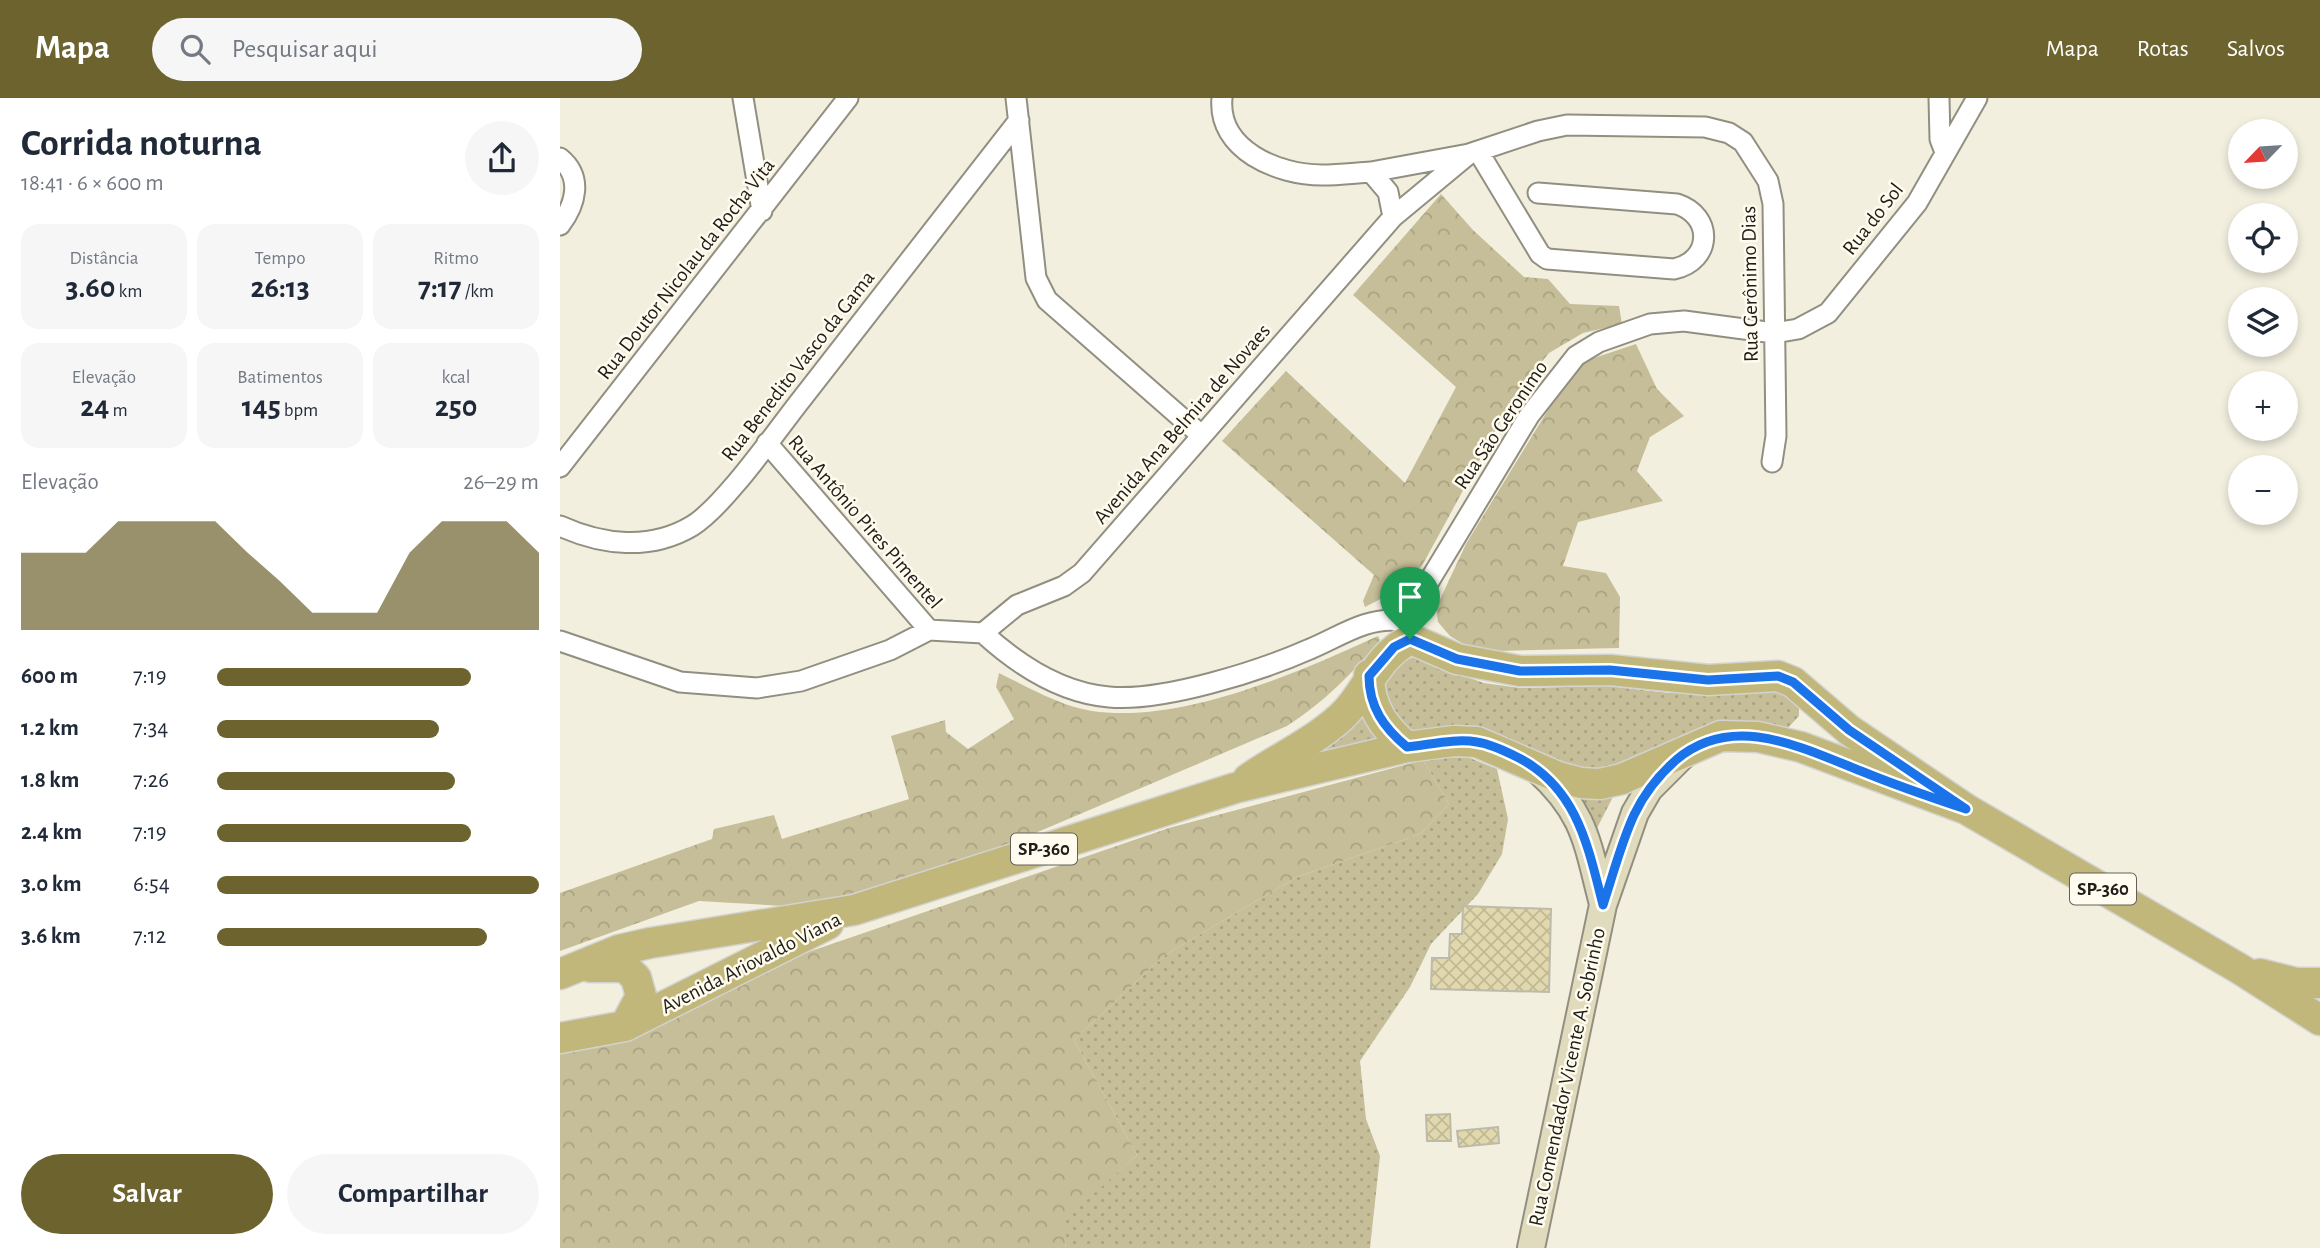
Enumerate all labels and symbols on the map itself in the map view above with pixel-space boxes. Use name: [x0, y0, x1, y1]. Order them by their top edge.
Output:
north arrow: [2228, 119, 2298, 189]
street label: Rua Doutor Nicolau da Rocha Vita: [593, 154, 779, 383]
street label: Rua do Sol: [1839, 179, 1907, 259]
street label: Rua Gerônimo Dias: [1738, 206, 1762, 362]
street label: Rua Benedito Vasco da Gama: [717, 267, 879, 465]
street label: Avenida Ana Belmira de Novaes: [1090, 320, 1274, 528]
street label: Rua São Geronimo: [1450, 357, 1552, 493]
street label: Rua Antônio Pires Pimentel: [784, 431, 946, 613]
pin: [1380, 567, 1440, 639]
road number: SP-360: [1011, 834, 1077, 864]
road number: SP-360: [2070, 874, 2136, 904]
street label: Avenida Ariovaldo Viana: [658, 908, 845, 1017]
street label: Rua Comendador Vicente A. Sobrinho: [1525, 926, 1609, 1228]

